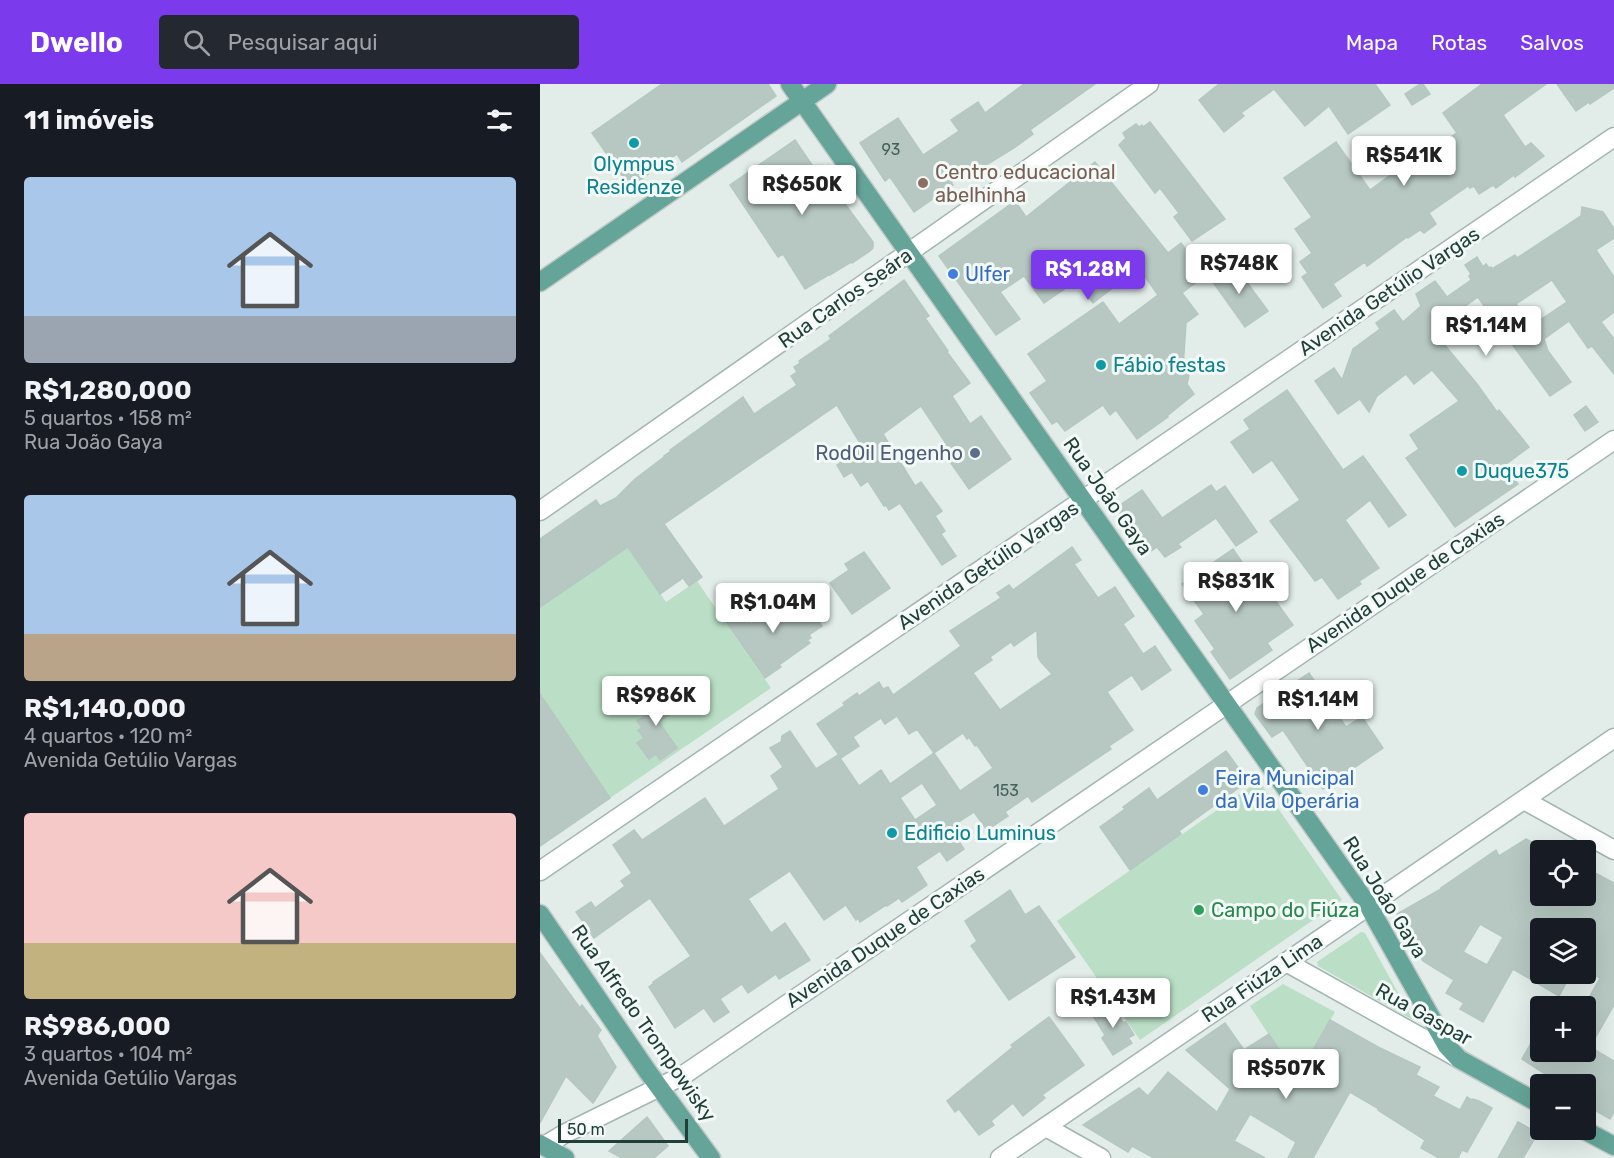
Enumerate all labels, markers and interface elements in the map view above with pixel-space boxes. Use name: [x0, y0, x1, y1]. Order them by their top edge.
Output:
search box: [159, 15, 579, 69]
text: Dwello: [30, 26, 123, 59]
icon: search: [180, 26, 213, 59]
text: Pesquisar aqui: [228, 29, 377, 56]
text: Mapa: [1346, 30, 1398, 55]
text: Rotas: [1431, 30, 1487, 55]
text: Salvos: [1520, 30, 1584, 55]
icon: filters: [483, 104, 516, 137]
text: 11 imóveis: [24, 105, 154, 136]
marker: Olympus Residenze: [627, 136, 641, 150]
pin: R$541K: [1355, 136, 1453, 187]
house number: 93: [882, 140, 900, 159]
text: R$541K: [1366, 143, 1442, 167]
place label: Olympus Residenze: [586, 152, 682, 199]
place label: Centro educacional abelhinha: [935, 160, 1116, 207]
pin: R$650K: [753, 165, 851, 216]
text: R$650K: [762, 172, 842, 196]
marker: Centro educacional abelhinha: [916, 176, 930, 190]
icon: home: [216, 216, 324, 324]
street label: Avenida Getúlio Vargas: [1294, 221, 1484, 361]
street label: Rua Carlos Seára: [774, 243, 916, 353]
pin: R$748K: [1190, 244, 1288, 295]
pin: R$1.28M: [1033, 250, 1143, 301]
text: R$748K: [1200, 251, 1278, 275]
text: R$1.28M: [1045, 257, 1131, 281]
place label: Ulfer: [965, 262, 1011, 286]
marker: Ulfer: [946, 267, 960, 281]
pin: R$1.14M: [1431, 306, 1541, 357]
text: R$1.14M: [1445, 313, 1527, 337]
place label: Fábio festas: [1113, 353, 1226, 377]
marker: Fábio festas: [1094, 358, 1108, 372]
text: R$1,280,000: [24, 375, 192, 406]
text: 5 quartos · 158 m²: [24, 406, 192, 430]
text: Rua João Gaya: [24, 430, 163, 454]
street label: Rua João Gaya: [1058, 432, 1158, 560]
place label: RodOil Engenho: [815, 441, 963, 465]
marker: RodOil Engenho: [968, 446, 982, 460]
place label: Duque375: [1474, 459, 1569, 483]
marker: Duque375: [1455, 464, 1469, 478]
street label: Avenida Getúlio Vargas: [893, 495, 1083, 635]
street label: Avenida Duque de Caxias: [1301, 506, 1509, 658]
icon: home: [216, 534, 324, 642]
pin: R$831K: [1187, 562, 1285, 613]
text: R$831K: [1198, 569, 1274, 593]
pin: R$1.04M: [718, 583, 828, 634]
text: R$1.04M: [730, 590, 816, 614]
pin: R$986K: [607, 676, 705, 727]
pin: R$1.14M: [1263, 680, 1373, 731]
text: R$986K: [616, 683, 696, 707]
text: R$1.14M: [1277, 687, 1359, 711]
text: R$1,140,000: [24, 693, 186, 724]
text: 4 quartos · 120 m²: [24, 724, 192, 748]
text: Avenida Getúlio Vargas: [24, 748, 237, 772]
place label: Feira Municipal da Vila Operária: [1215, 766, 1360, 813]
house number: 153: [993, 781, 1019, 800]
marker: Feira Municipal da Vila Operária: [1196, 783, 1210, 797]
place label: Edificio Luminus: [904, 821, 1056, 845]
marker: Edificio Luminus: [885, 826, 899, 840]
street label: Rua João Gaya: [1338, 832, 1432, 962]
map controls: [1530, 840, 1596, 1140]
button: locate: [1530, 840, 1596, 906]
icon: home: [216, 852, 324, 960]
street label: Avenida Duque de Caxias: [781, 861, 989, 1013]
place label: Campo do Fiúza: [1211, 898, 1360, 922]
marker: Campo do Fiúza: [1192, 903, 1206, 917]
button: layers: [1530, 918, 1596, 984]
street label: Rua Alfredo Trompowisky: [567, 920, 721, 1126]
street label: Rua Fiúza Lima: [1197, 929, 1327, 1027]
pin: R$1.43M: [1058, 978, 1168, 1029]
street label: Rua Gaspar: [1372, 978, 1477, 1051]
text: R$1.43M: [1070, 985, 1156, 1009]
button: +: [1530, 996, 1596, 1062]
text: R$986,000: [24, 1011, 171, 1042]
text: 3 quartos · 104 m²: [24, 1042, 193, 1066]
pin: R$507K: [1237, 1049, 1335, 1100]
text: R$507K: [1247, 1056, 1325, 1080]
text: Avenida Getúlio Vargas: [24, 1066, 237, 1090]
button: −: [1530, 1074, 1596, 1140]
scale bar: [558, 1116, 688, 1144]
text: 50 m: [567, 1120, 605, 1139]

